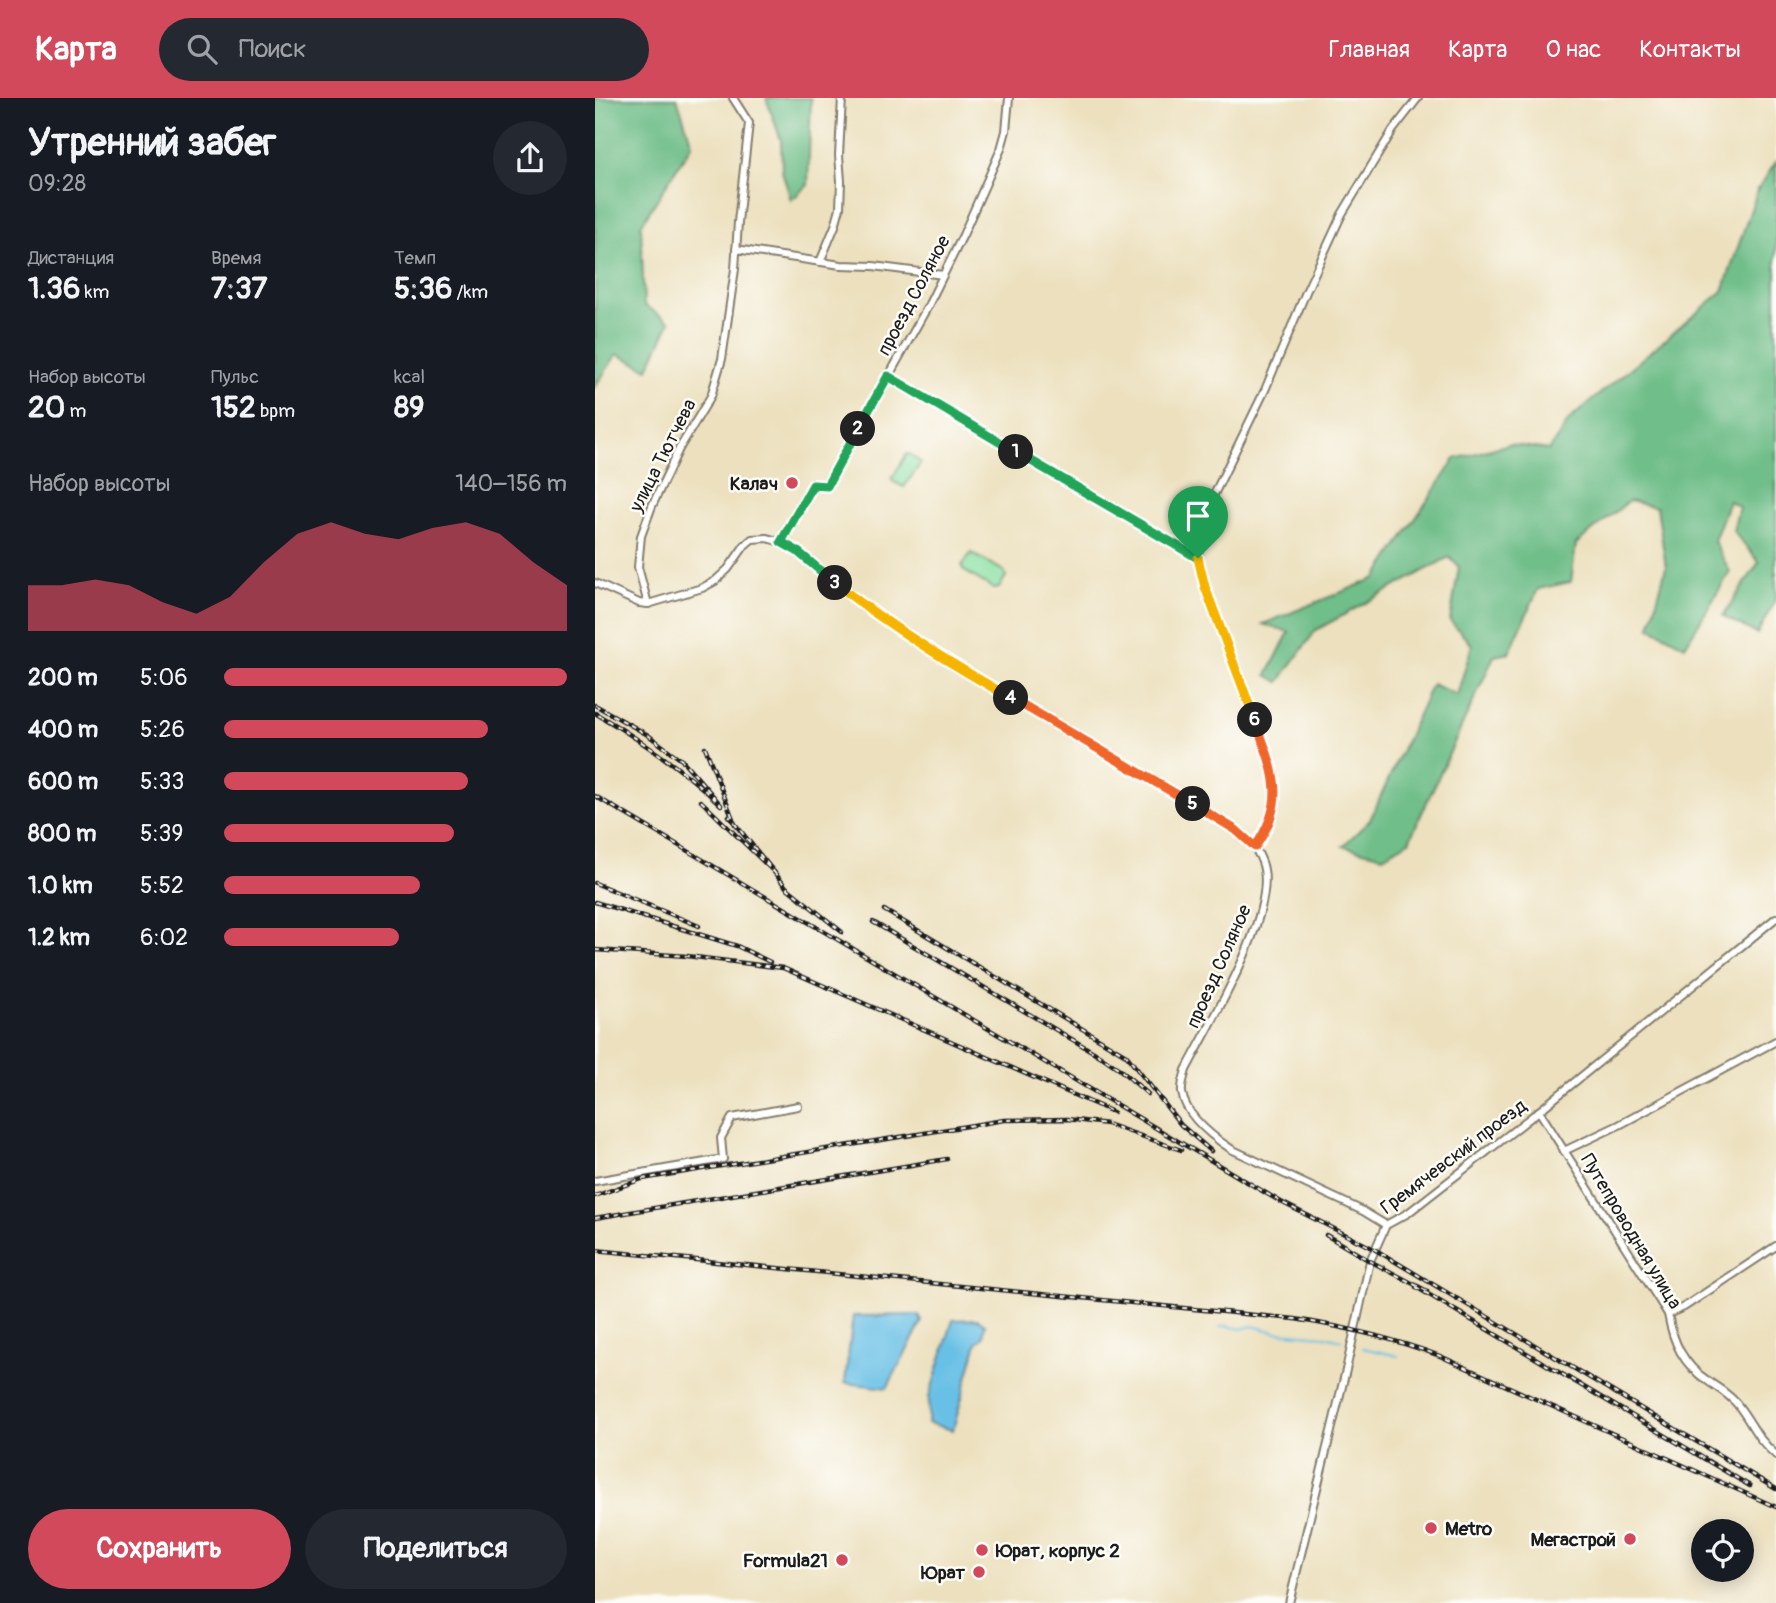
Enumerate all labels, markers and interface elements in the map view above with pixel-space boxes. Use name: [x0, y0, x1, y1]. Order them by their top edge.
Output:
search box: [159, 18, 649, 81]
text: Карта: [35, 29, 117, 70]
icon: search: [183, 30, 221, 68]
text: Поиск: [239, 33, 307, 65]
text: Главная: [1329, 35, 1410, 64]
text: Карта: [1448, 35, 1508, 64]
text: О нас: [1546, 35, 1601, 64]
text: Контакты: [1639, 35, 1741, 64]
text: Утренний забег: [28, 119, 276, 167]
button: share: [493, 121, 567, 195]
text: 09:28: [28, 169, 86, 198]
street label: проезд Соляное: [872, 231, 956, 360]
text: Дистанция: [28, 246, 114, 270]
text: Время: [211, 246, 262, 270]
text: Темп: [394, 246, 436, 270]
text: 1.36: [28, 270, 81, 307]
text: 7:37: [211, 270, 268, 307]
text: 5:36: [394, 270, 452, 307]
text: km: [81, 280, 109, 304]
text: /km: [452, 280, 488, 304]
text: Набор высоты: [28, 365, 146, 389]
text: Пульс: [211, 365, 259, 389]
text: kcal: [394, 365, 425, 389]
text: 20: [28, 389, 65, 426]
text: 152: [211, 389, 256, 426]
text: 89: [394, 389, 425, 426]
street label: улица Тютчева: [624, 395, 702, 517]
text: m: [65, 399, 86, 423]
text: bpm: [256, 399, 295, 423]
pin: 2: [841, 412, 875, 446]
text: 2: [852, 416, 863, 440]
pin: 1: [999, 434, 1033, 470]
text: 1: [1012, 439, 1019, 463]
text: Набор высоты: [28, 469, 170, 498]
text: 140–156 m: [455, 469, 567, 498]
place label: Калач: [730, 472, 778, 496]
marker: Калач: [784, 475, 800, 491]
pin: [1168, 486, 1228, 558]
icon: arrive: [1179, 497, 1217, 535]
pin: 3: [817, 566, 853, 601]
text: 3: [829, 570, 840, 594]
text: 200 m: [28, 663, 98, 692]
text: 5:06: [140, 663, 188, 692]
pin: 4: [993, 680, 1029, 716]
text: 4: [1005, 685, 1016, 709]
pin: 6: [1237, 702, 1273, 738]
text: 6: [1249, 707, 1260, 731]
text: 400 m: [28, 715, 98, 744]
text: 5:26: [140, 715, 185, 744]
text: 600 m: [28, 767, 98, 796]
text: 5:33: [140, 767, 184, 796]
pin: 5: [1175, 786, 1211, 822]
text: 5: [1187, 791, 1198, 815]
text: 800 m: [28, 819, 96, 848]
text: 5:39: [140, 819, 183, 848]
text: 1.0 km: [28, 871, 93, 900]
text: 5:52: [140, 871, 184, 900]
street label: проезд Соляное: [1181, 900, 1257, 1032]
text: 1.2 km: [28, 923, 90, 952]
text: 6:02: [140, 923, 188, 952]
street label: Гремячевский проезд: [1376, 1094, 1532, 1220]
street label: Путепроводная улица: [1575, 1150, 1687, 1314]
button: Сохранить: [28, 1509, 291, 1589]
button: Поделиться: [305, 1509, 567, 1589]
place label: Metro: [1445, 1517, 1493, 1541]
map controls: [1691, 1519, 1754, 1582]
button: locate: [1691, 1519, 1754, 1582]
marker: Metro: [1423, 1520, 1439, 1536]
place label: Мегастрой: [1531, 1528, 1616, 1552]
marker: Мегастрой: [1622, 1531, 1638, 1547]
place label: Юрат, корпус 2: [995, 1539, 1120, 1563]
marker: Юрат, корпус 2: [974, 1542, 990, 1558]
place label: Formula21: [743, 1549, 828, 1573]
marker: Formula21: [834, 1552, 850, 1568]
place label: Юрат: [920, 1561, 965, 1585]
marker: Юрат: [971, 1564, 987, 1580]

